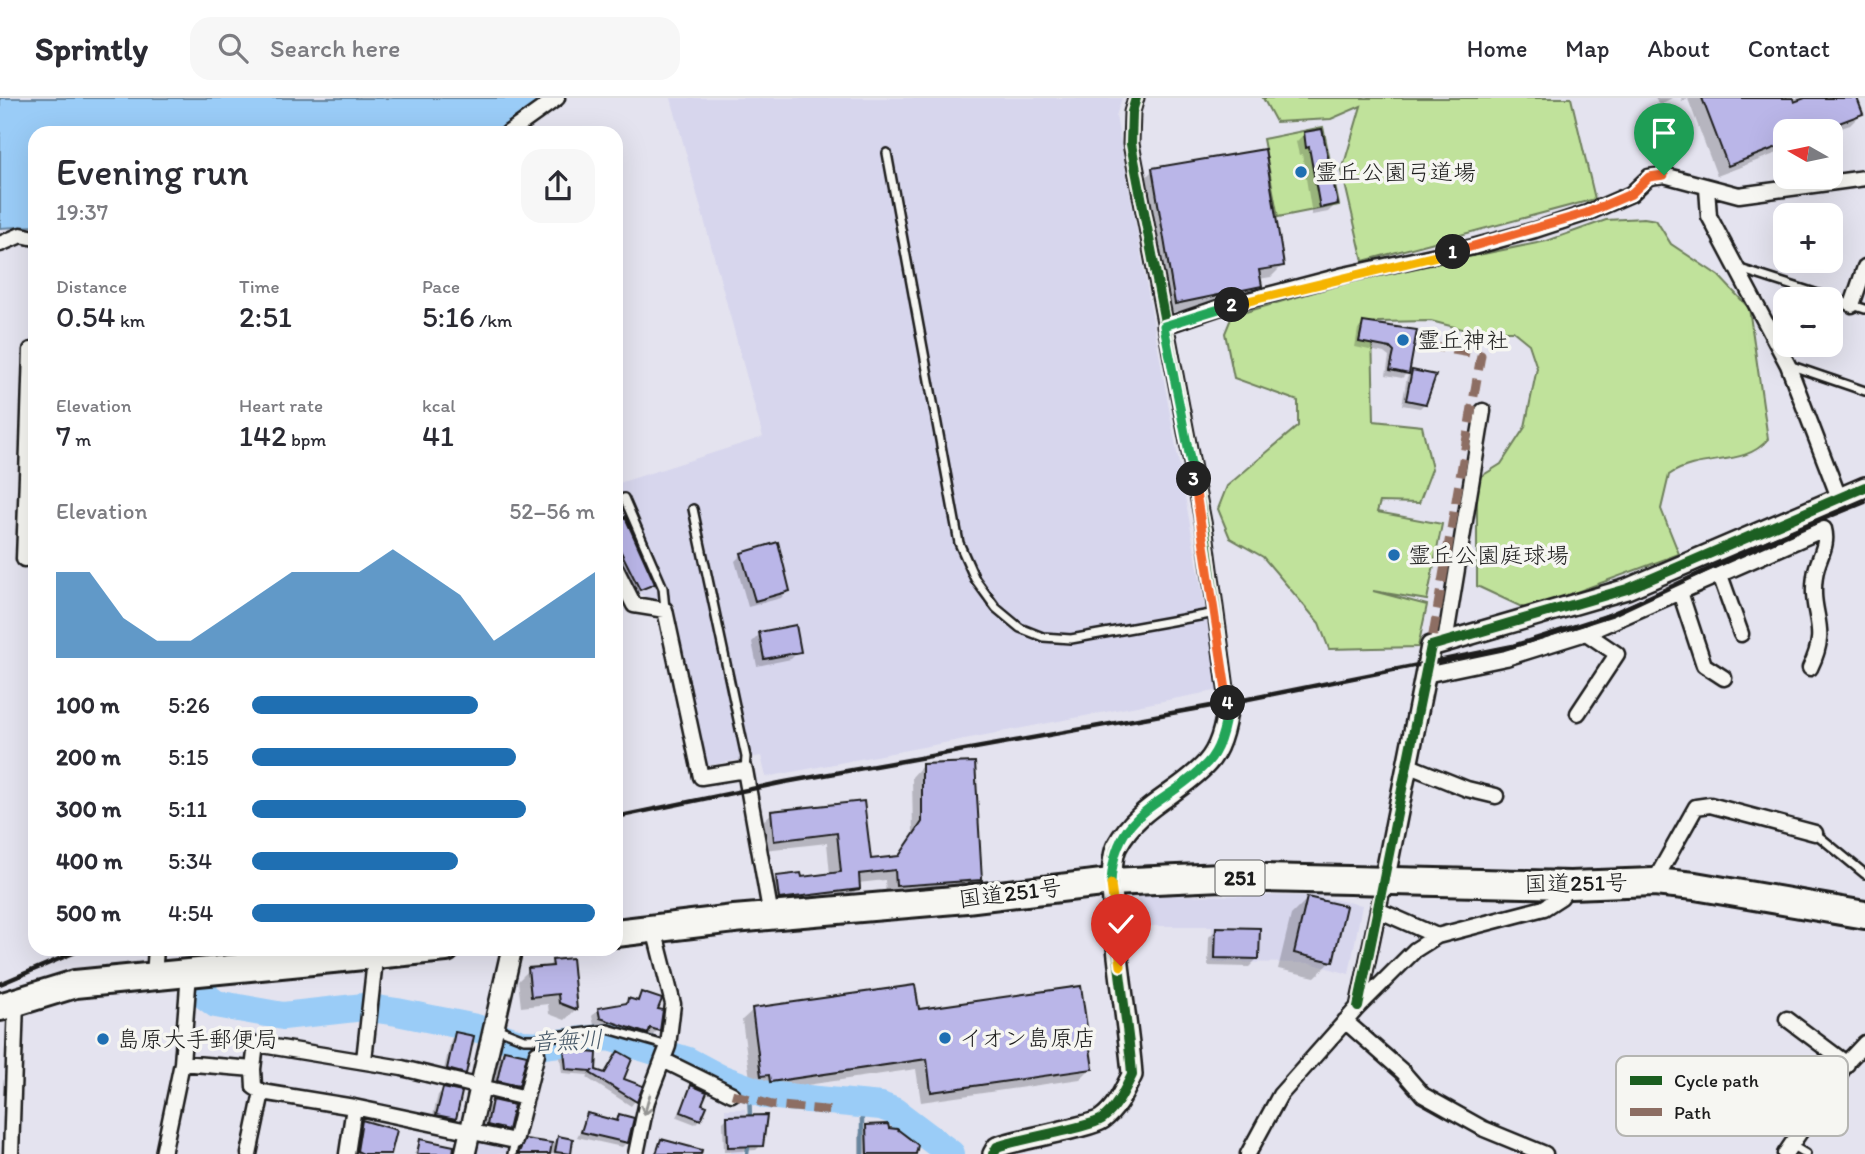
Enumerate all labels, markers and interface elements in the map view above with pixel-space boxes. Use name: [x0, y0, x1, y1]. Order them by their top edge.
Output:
search box: [190, 17, 680, 80]
text: Sprintly: [35, 29, 148, 68]
icon: search: [214, 29, 252, 67]
text: Search here: [270, 32, 400, 64]
text: Home: [1467, 34, 1527, 63]
text: Map: [1565, 34, 1609, 63]
text: About: [1647, 34, 1710, 63]
text: Contact: [1748, 34, 1830, 63]
pin: [1634, 103, 1694, 175]
icon: arrive: [1645, 114, 1683, 152]
north arrow: [1773, 119, 1843, 189]
map controls: [1773, 119, 1843, 357]
text: Evening run: [56, 149, 249, 195]
button: share: [521, 149, 595, 223]
place label: 霊丘公園弓道場: [1315, 158, 1476, 186]
marker: 霊丘公園弓道場: [1293, 164, 1309, 180]
text: 19:37: [56, 198, 108, 226]
button: +: [1773, 203, 1843, 273]
pin: 1: [1436, 234, 1470, 270]
text: 1: [1448, 240, 1457, 263]
text: Distance: [56, 275, 127, 298]
text: Time: [239, 275, 280, 298]
text: Pace: [422, 275, 460, 298]
button: −: [1773, 287, 1843, 357]
pin: 2: [1214, 288, 1250, 322]
text: 2: [1227, 293, 1237, 316]
text: 0.54: [56, 298, 116, 335]
text: 2:51: [239, 298, 292, 335]
text: 5:16: [422, 298, 475, 335]
text: km: [116, 309, 145, 332]
text: /km: [475, 309, 512, 332]
place label: 霊丘神社: [1417, 326, 1509, 354]
marker: 霊丘神社: [1395, 332, 1411, 348]
text: Elevation: [56, 394, 132, 417]
text: Heart rate: [239, 394, 323, 417]
text: kcal: [422, 394, 456, 417]
text: 7: [56, 417, 71, 454]
text: 142: [239, 417, 287, 454]
text: 41: [422, 417, 454, 454]
text: m: [71, 428, 91, 451]
text: bpm: [287, 428, 326, 451]
pin: 3: [1176, 462, 1212, 496]
text: 3: [1188, 467, 1199, 490]
text: Elevation: [56, 497, 147, 525]
text: 52–56 m: [509, 497, 595, 525]
place label: 霊丘公園庭球場: [1408, 541, 1569, 569]
marker: 霊丘公園庭球場: [1386, 547, 1402, 563]
pin: 4: [1210, 686, 1246, 720]
text: 100 m: [56, 691, 120, 719]
text: 5:26: [168, 691, 210, 719]
text: 4: [1222, 691, 1233, 714]
text: 200 m: [56, 743, 121, 771]
text: 5:15: [168, 743, 208, 771]
text: 300 m: [56, 795, 121, 823]
text: 5:11: [168, 795, 207, 823]
text: 400 m: [56, 847, 123, 875]
text: 5:34: [168, 847, 212, 875]
road number: 251: [1216, 860, 1264, 896]
street label: 国道251号: [1524, 868, 1628, 898]
street label: 国道251号: [957, 873, 1063, 913]
pin: [1091, 894, 1151, 966]
text: 500 m: [56, 899, 121, 927]
text: 4:54: [168, 899, 213, 927]
icon: check: [1102, 905, 1140, 943]
water label: 音無川: [530, 1024, 604, 1057]
place label: イオン島原店: [959, 1024, 1096, 1052]
place label: 島原大手郵便局: [117, 1025, 278, 1053]
marker: イオン島原店: [937, 1030, 953, 1046]
marker: 島原大手郵便局: [95, 1031, 111, 1047]
legend: [1616, 1056, 1848, 1136]
text: Cycle path: [1674, 1069, 1759, 1092]
one-way arrow: [640, 1093, 653, 1115]
text: Path: [1674, 1101, 1711, 1124]

